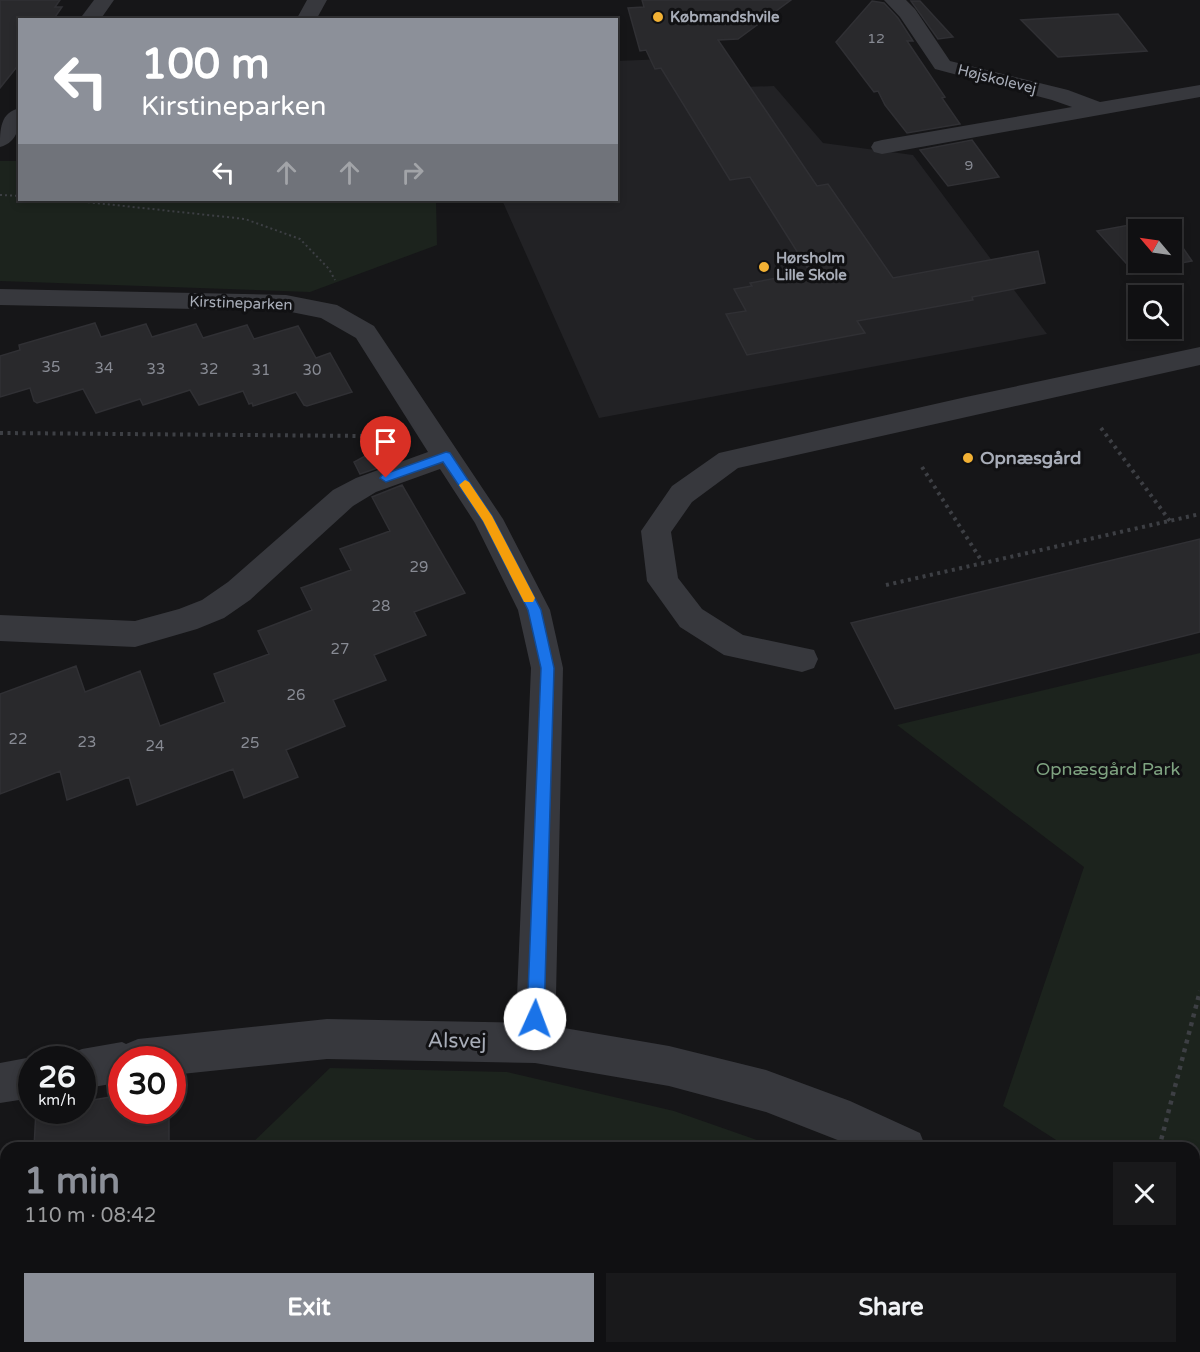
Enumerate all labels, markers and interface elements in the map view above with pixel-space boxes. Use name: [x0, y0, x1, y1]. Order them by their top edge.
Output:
place label: Købmandshvile: [670, 8, 780, 26]
marker: Købmandshvile: [651, 10, 665, 24]
house number: 12: [867, 30, 885, 47]
text: 100 m: [141, 39, 270, 90]
icon: left: [42, 42, 120, 120]
street label: Højskolevej: [956, 61, 1038, 97]
text: Kirstineparken: [141, 90, 327, 123]
icon: left: [207, 156, 240, 189]
icon: ahead: [270, 156, 303, 189]
icon: ahead: [333, 156, 366, 189]
icon: right: [396, 156, 429, 189]
house number: 9: [965, 157, 973, 174]
north arrow: [1128, 219, 1182, 273]
map controls: [1128, 219, 1182, 339]
place label: Hørsholm Lille Skole: [776, 249, 847, 284]
marker: Hørsholm Lille Skole: [757, 260, 771, 274]
button: search: [1128, 285, 1182, 339]
street label: Kirstineparken: [189, 292, 293, 314]
house number: 35: [42, 358, 60, 376]
house number: 34: [95, 359, 113, 377]
house number: 33: [147, 360, 165, 378]
house number: 32: [200, 360, 218, 378]
house number: 31: [252, 361, 270, 379]
house number: 30: [303, 361, 321, 379]
pin: [360, 416, 411, 478]
icon: arrive: [369, 425, 402, 458]
place label: Opnæsgård: [980, 447, 1081, 469]
marker: Opnæsgård: [961, 451, 975, 465]
house number: 29: [410, 558, 428, 576]
house number: 28: [372, 597, 390, 615]
house number: 27: [331, 640, 349, 658]
house number: 26: [287, 686, 305, 704]
house number: 22: [9, 730, 27, 748]
house number: 23: [78, 733, 96, 751]
house number: 25: [241, 734, 259, 752]
house number: 24: [146, 737, 164, 755]
park label: Opnæsgård Park: [1036, 758, 1180, 780]
position arrow: [503, 987, 567, 1051]
street label: Alsvej: [427, 1028, 487, 1054]
speed limit sign: 30: [108, 1046, 186, 1124]
text: 26: [38, 1059, 76, 1096]
text: km/h: [38, 1091, 76, 1109]
text: 1 min: [24, 1160, 120, 1203]
button: close: [1113, 1162, 1176, 1225]
text: 110 m · 08:42: [24, 1204, 156, 1228]
button: Exit: [24, 1273, 594, 1342]
button: Share: [606, 1273, 1176, 1342]

